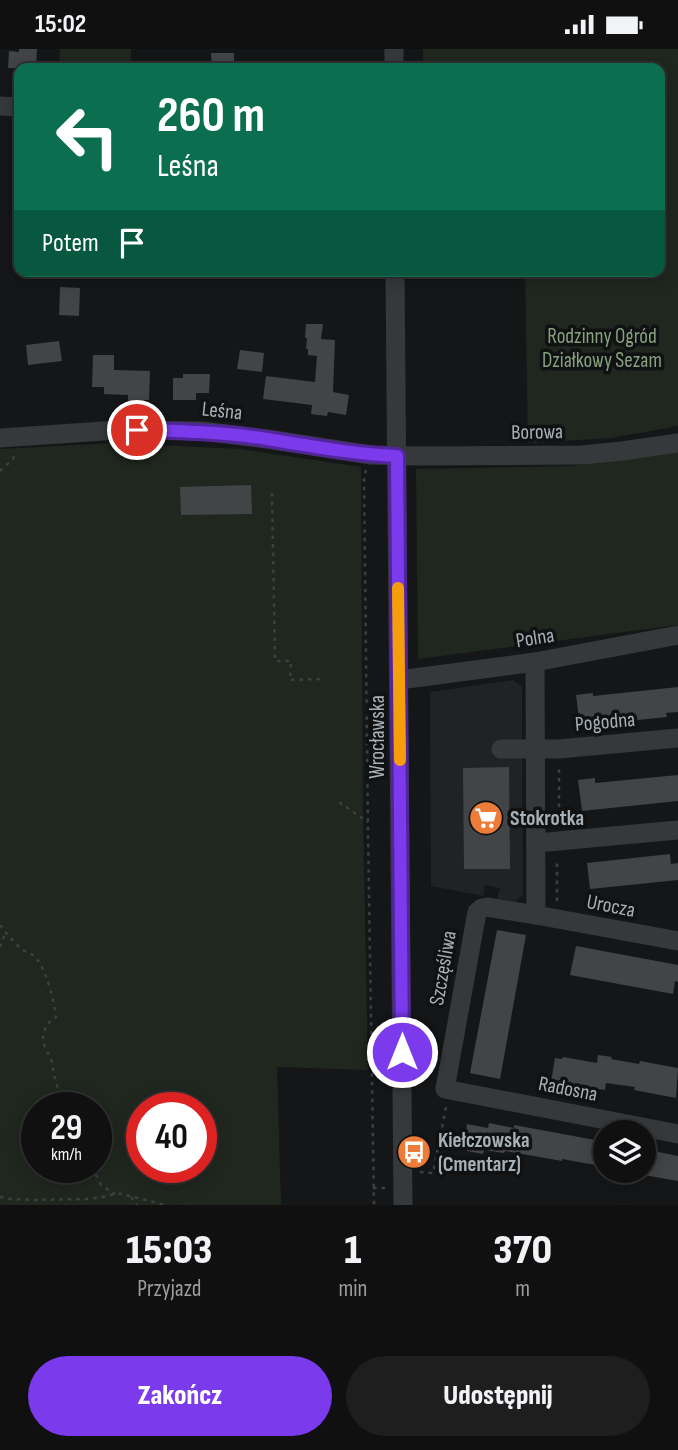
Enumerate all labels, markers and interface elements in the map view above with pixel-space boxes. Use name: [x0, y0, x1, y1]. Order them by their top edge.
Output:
text: 15:02: [35, 9, 86, 40]
text: 260 m: [157, 87, 265, 146]
icon: left: [42, 91, 133, 182]
text: Leśna: [157, 147, 219, 186]
icon: arrive: [113, 224, 151, 262]
text: Potem: [42, 228, 99, 259]
park label: Rodzinny Ogród Działkowy Sezam: [542, 324, 662, 373]
street label: Leśna: [201, 396, 243, 426]
pin: [107, 400, 167, 460]
icon: arrive: [118, 411, 156, 449]
street label: Borowa: [511, 419, 563, 445]
street label: Polna: [514, 623, 556, 653]
street label: Wrocławska: [365, 695, 390, 779]
street label: Pogodna: [574, 707, 636, 737]
supermarket icon: Stokrotka: [467, 799, 505, 837]
place label: Stokrotka: [510, 806, 584, 831]
street label: Urocza: [585, 889, 637, 923]
street label: Szczęśliwa: [424, 929, 462, 1007]
position arrow: [365, 1015, 439, 1089]
street label: Radosna: [536, 1071, 600, 1107]
speed limit sign: 40: [126, 1092, 217, 1183]
text: 29: [51, 1107, 82, 1150]
map controls: [593, 1120, 656, 1183]
button: layers: [593, 1120, 656, 1183]
place label: Kiełczowska (Cmentarz): [438, 1128, 530, 1177]
bus stop icon: Kiełczowska (Cmentarz): [395, 1133, 433, 1171]
text: km/h: [51, 1144, 82, 1165]
text: 15:03: [126, 1225, 212, 1276]
text: 1: [344, 1225, 361, 1276]
text: 370: [493, 1225, 552, 1276]
text: Przyjazd: [137, 1275, 201, 1303]
text: min: [338, 1275, 367, 1303]
text: m: [515, 1275, 530, 1303]
button: Zakończ: [28, 1356, 332, 1436]
button: Udostępnij: [346, 1356, 650, 1436]

